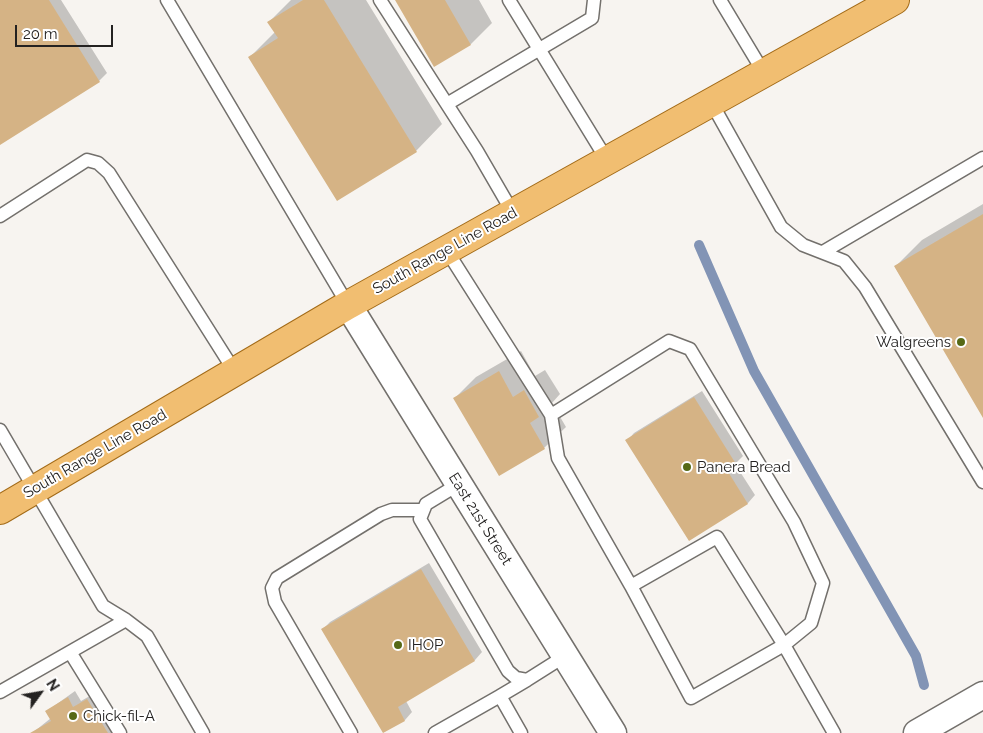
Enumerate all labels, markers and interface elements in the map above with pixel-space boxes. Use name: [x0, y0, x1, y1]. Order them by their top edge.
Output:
scale bar: [18, 15, 115, 47]
text: 20 m: [23, 25, 58, 43]
street label: South Range Line Road: [370, 204, 520, 298]
place label: Walgreens: [876, 333, 951, 351]
marker: Walgreens: [955, 336, 967, 348]
street label: South Range Line Road: [20, 406, 170, 502]
place label: Panera Bread: [697, 458, 791, 476]
marker: Panera Bread: [681, 461, 693, 473]
street label: East 21st Street: [444, 470, 516, 568]
place label: IHOP: [408, 636, 443, 654]
marker: IHOP: [392, 639, 404, 651]
north arrow: [15, 668, 65, 718]
text: N: [43, 676, 62, 694]
place label: Chick-fil-A: [83, 707, 155, 725]
marker: Chick-fil-A: [67, 710, 79, 722]

